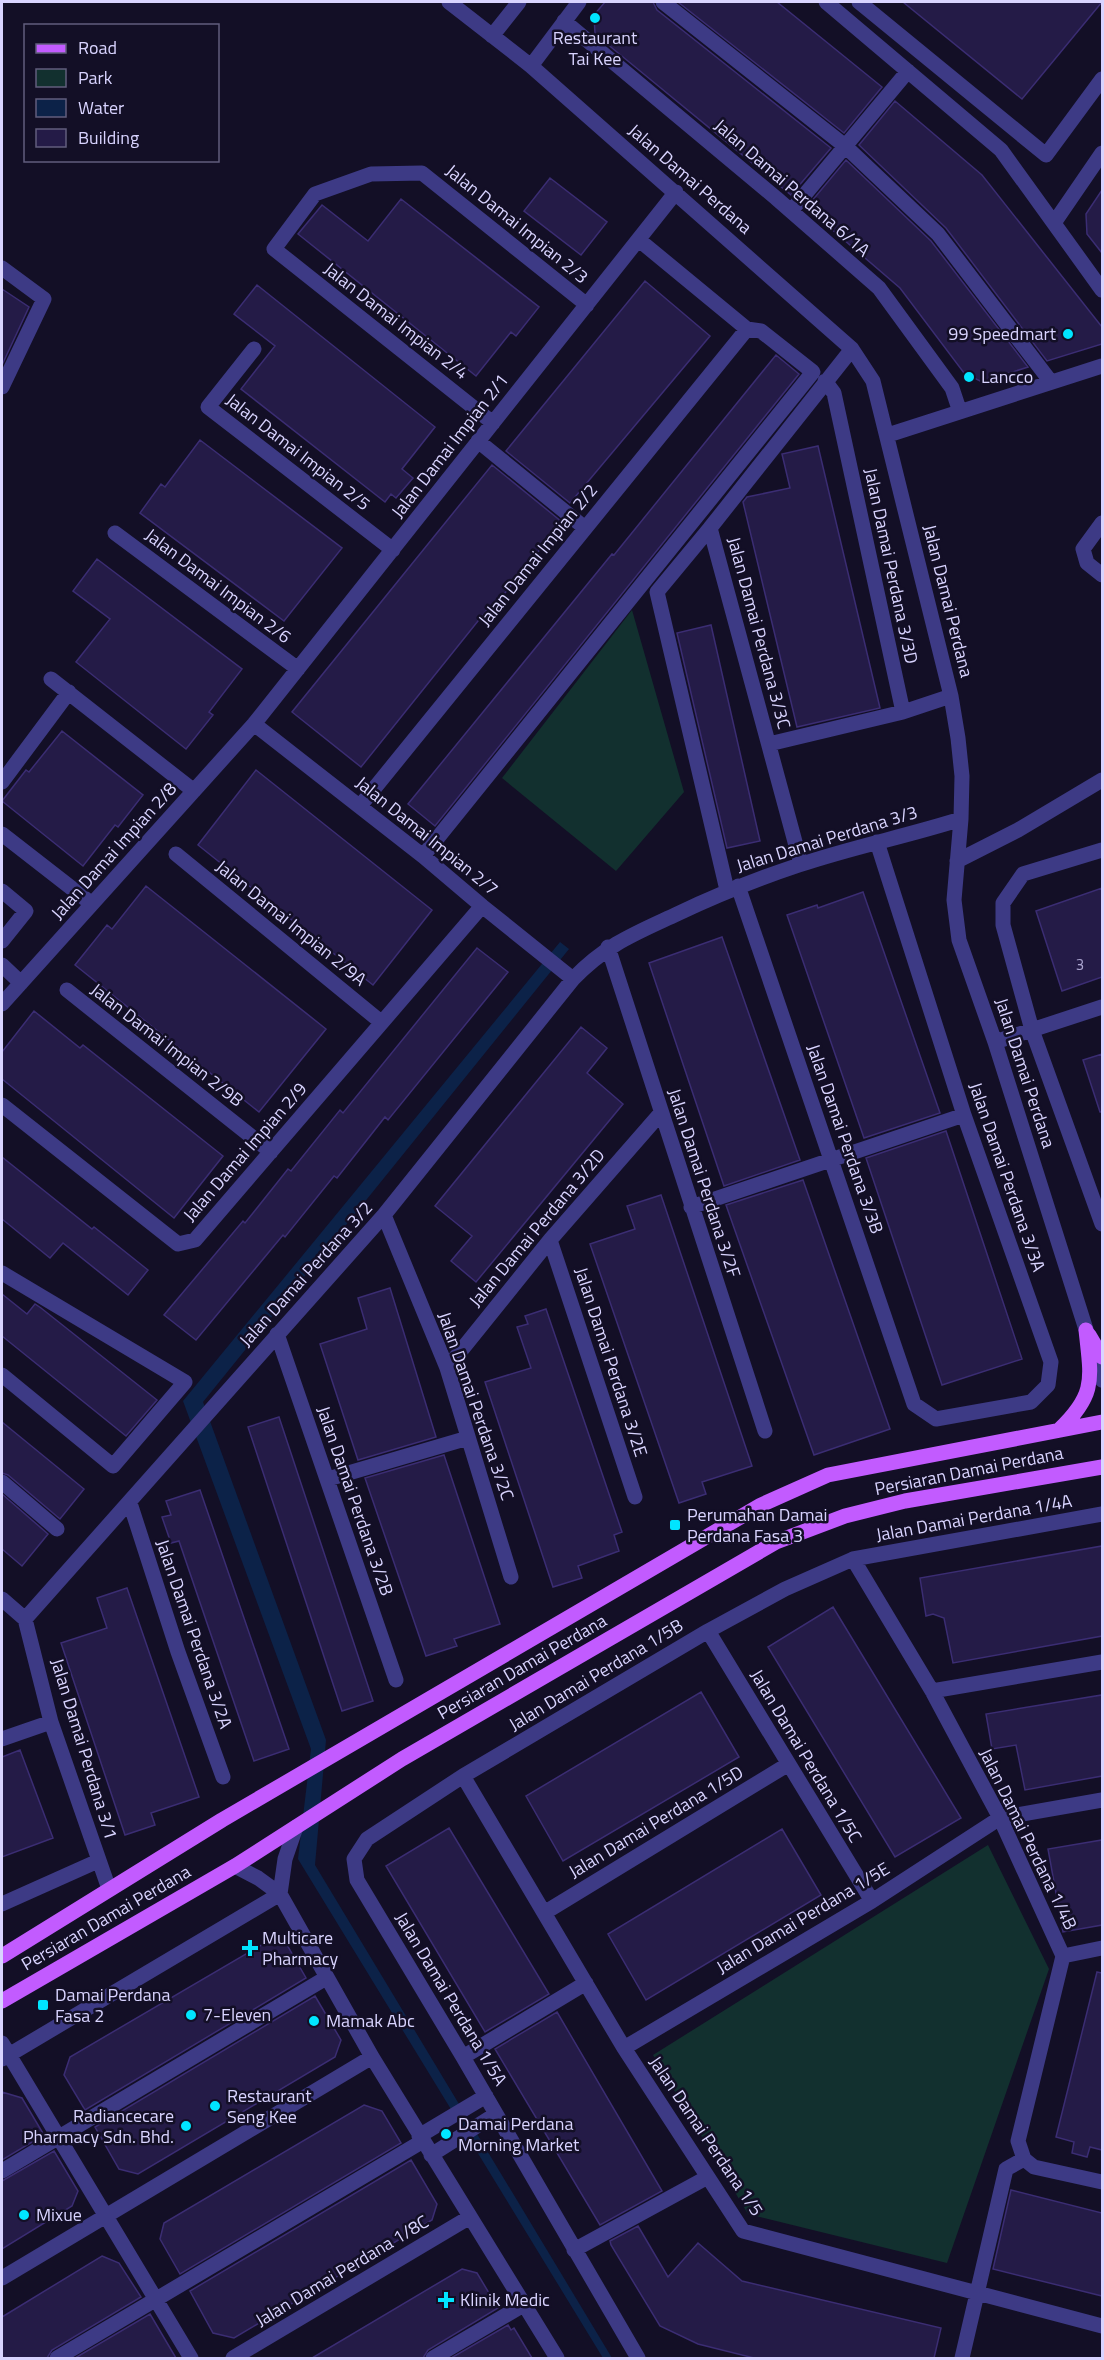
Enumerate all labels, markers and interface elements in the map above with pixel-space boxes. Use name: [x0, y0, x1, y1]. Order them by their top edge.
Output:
marker: Restaurant Tai Kee: [588, 11, 602, 25]
legend: [24, 24, 219, 162]
place label: Restaurant Tai Kee: [553, 24, 638, 72]
text: Road: [78, 34, 117, 61]
text: Park: [78, 64, 113, 91]
text: Water: [78, 94, 124, 121]
street label: Jalan Damai Perdana 6/1A: [708, 112, 876, 263]
street label: Jalan Damai Perdana: [622, 117, 758, 240]
text: Building: [78, 124, 139, 151]
street label: Jalan Damai Impian 2/3: [440, 158, 594, 290]
street label: Jalan Damai Impian 2/4: [318, 256, 474, 386]
place label: 99 Speedmart: [948, 320, 1057, 347]
marker: 99 Speedmart: [1061, 327, 1075, 341]
place label: Lancco: [981, 363, 1033, 390]
street label: Jalan Damai Impian 2/1: [385, 368, 515, 524]
marker: Lancco: [962, 370, 976, 384]
street label: Jalan Damai Impian 2/5: [220, 387, 376, 517]
street label: Jalan Damai Perdana 3/3D: [858, 465, 925, 666]
street label: Jalan Damai Impian 2/2: [472, 478, 604, 632]
street label: Jalan Damai Impian 2/6: [140, 522, 297, 650]
street label: Jalan Damai Perdana: [916, 522, 981, 680]
street label: Jalan Damai Perdana 3/3C: [721, 534, 798, 732]
street label: Jalan Damai Impian 2/7: [350, 770, 504, 902]
street label: Jalan Damai Impian 2/8: [44, 776, 183, 925]
street label: Jalan Damai Perdana 3/3: [733, 798, 921, 879]
street label: Jalan Damai Impian 2/9A: [210, 853, 373, 992]
house number: 3: [1076, 953, 1084, 976]
street label: Jalan Damai Impian 2/9B: [85, 976, 250, 1113]
street label: Jalan Damai Perdana: [988, 994, 1063, 1151]
street label: Jalan Damai Perdana 3/3B: [800, 1040, 891, 1237]
street label: Jalan Damai Impian 2/9: [176, 1076, 313, 1227]
street label: Jalan Damai Perdana 3/3A: [962, 1078, 1053, 1275]
street label: Jalan Damai Perdana 3/2F: [661, 1085, 748, 1281]
street label: Jalan Damai Perdana 3/2D: [462, 1143, 611, 1313]
street label: Jalan Damai Perdana 3/2: [233, 1195, 379, 1353]
street label: Jalan Damai Perdana 3/2E: [568, 1264, 655, 1460]
street label: Jalan Damai Perdana 3/2C: [431, 1308, 522, 1504]
street label: Jalan Damai Perdana 3/2B: [310, 1402, 401, 1599]
street label: Persiaran Damai Perdana: [872, 1439, 1066, 1502]
street label: Jalan Damai Perdana 1/4A: [874, 1487, 1074, 1548]
place label: Perumahan Damai Perdana Fasa 3: [687, 1501, 828, 1549]
marker: Perumahan Damai Perdana Fasa 3: [668, 1518, 682, 1532]
street label: Jalan Damai Perdana 3/2A: [149, 1535, 240, 1732]
street label: Persiaran Damai Perdana: [432, 1607, 611, 1726]
street label: Jalan Damai Perdana 1/5B: [503, 1612, 688, 1737]
street label: Jalan Damai Perdana 3/1: [44, 1655, 125, 1843]
street label: Jalan Damai Perdana 1/5C: [744, 1664, 869, 1848]
street label: Jalan Damai Perdana 1/4B: [973, 1743, 1084, 1934]
street label: Jalan Damai Perdana 1/5D: [563, 1759, 748, 1885]
street label: Jalan Damai Perdana 1/5E: [711, 1855, 895, 1980]
street label: Persiaran Damai Perdana: [16, 1858, 195, 1977]
street label: Jalan Damai Perdana 1/5A: [389, 1907, 514, 2091]
place label: Multicare Pharmacy: [262, 1924, 338, 1972]
marker: Multicare Pharmacy: [243, 1941, 257, 1955]
place label: Damai Perdana Fasa 2: [55, 1981, 171, 2029]
marker: Damai Perdana Fasa 2: [36, 1998, 50, 2012]
place label: 7-Eleven: [203, 2001, 271, 2028]
place label: Mamak Abc: [326, 2007, 415, 2034]
marker: 7-Eleven: [184, 2008, 198, 2022]
marker: Mamak Abc: [307, 2014, 321, 2028]
street label: Jalan Damai Perdana 1/5: [643, 2050, 770, 2221]
place label: Restaurant Seng Kee: [227, 2082, 312, 2130]
marker: Restaurant Seng Kee: [208, 2099, 222, 2113]
place label: Radiancecare Pharmacy Sdn. Bhd.: [23, 2102, 174, 2150]
place label: Damai Perdana Morning Market: [458, 2110, 580, 2158]
marker: Radiancecare Pharmacy Sdn. Bhd.: [179, 2119, 193, 2133]
marker: Damai Perdana Morning Market: [439, 2127, 453, 2141]
place label: Mixue: [36, 2201, 82, 2228]
marker: Mixue: [17, 2208, 31, 2222]
street label: Jalan Damai Perdana 1/8C: [250, 2208, 434, 2333]
place label: Klinik Medic: [460, 2286, 550, 2313]
marker: Klinik Medic: [437, 2291, 455, 2309]

